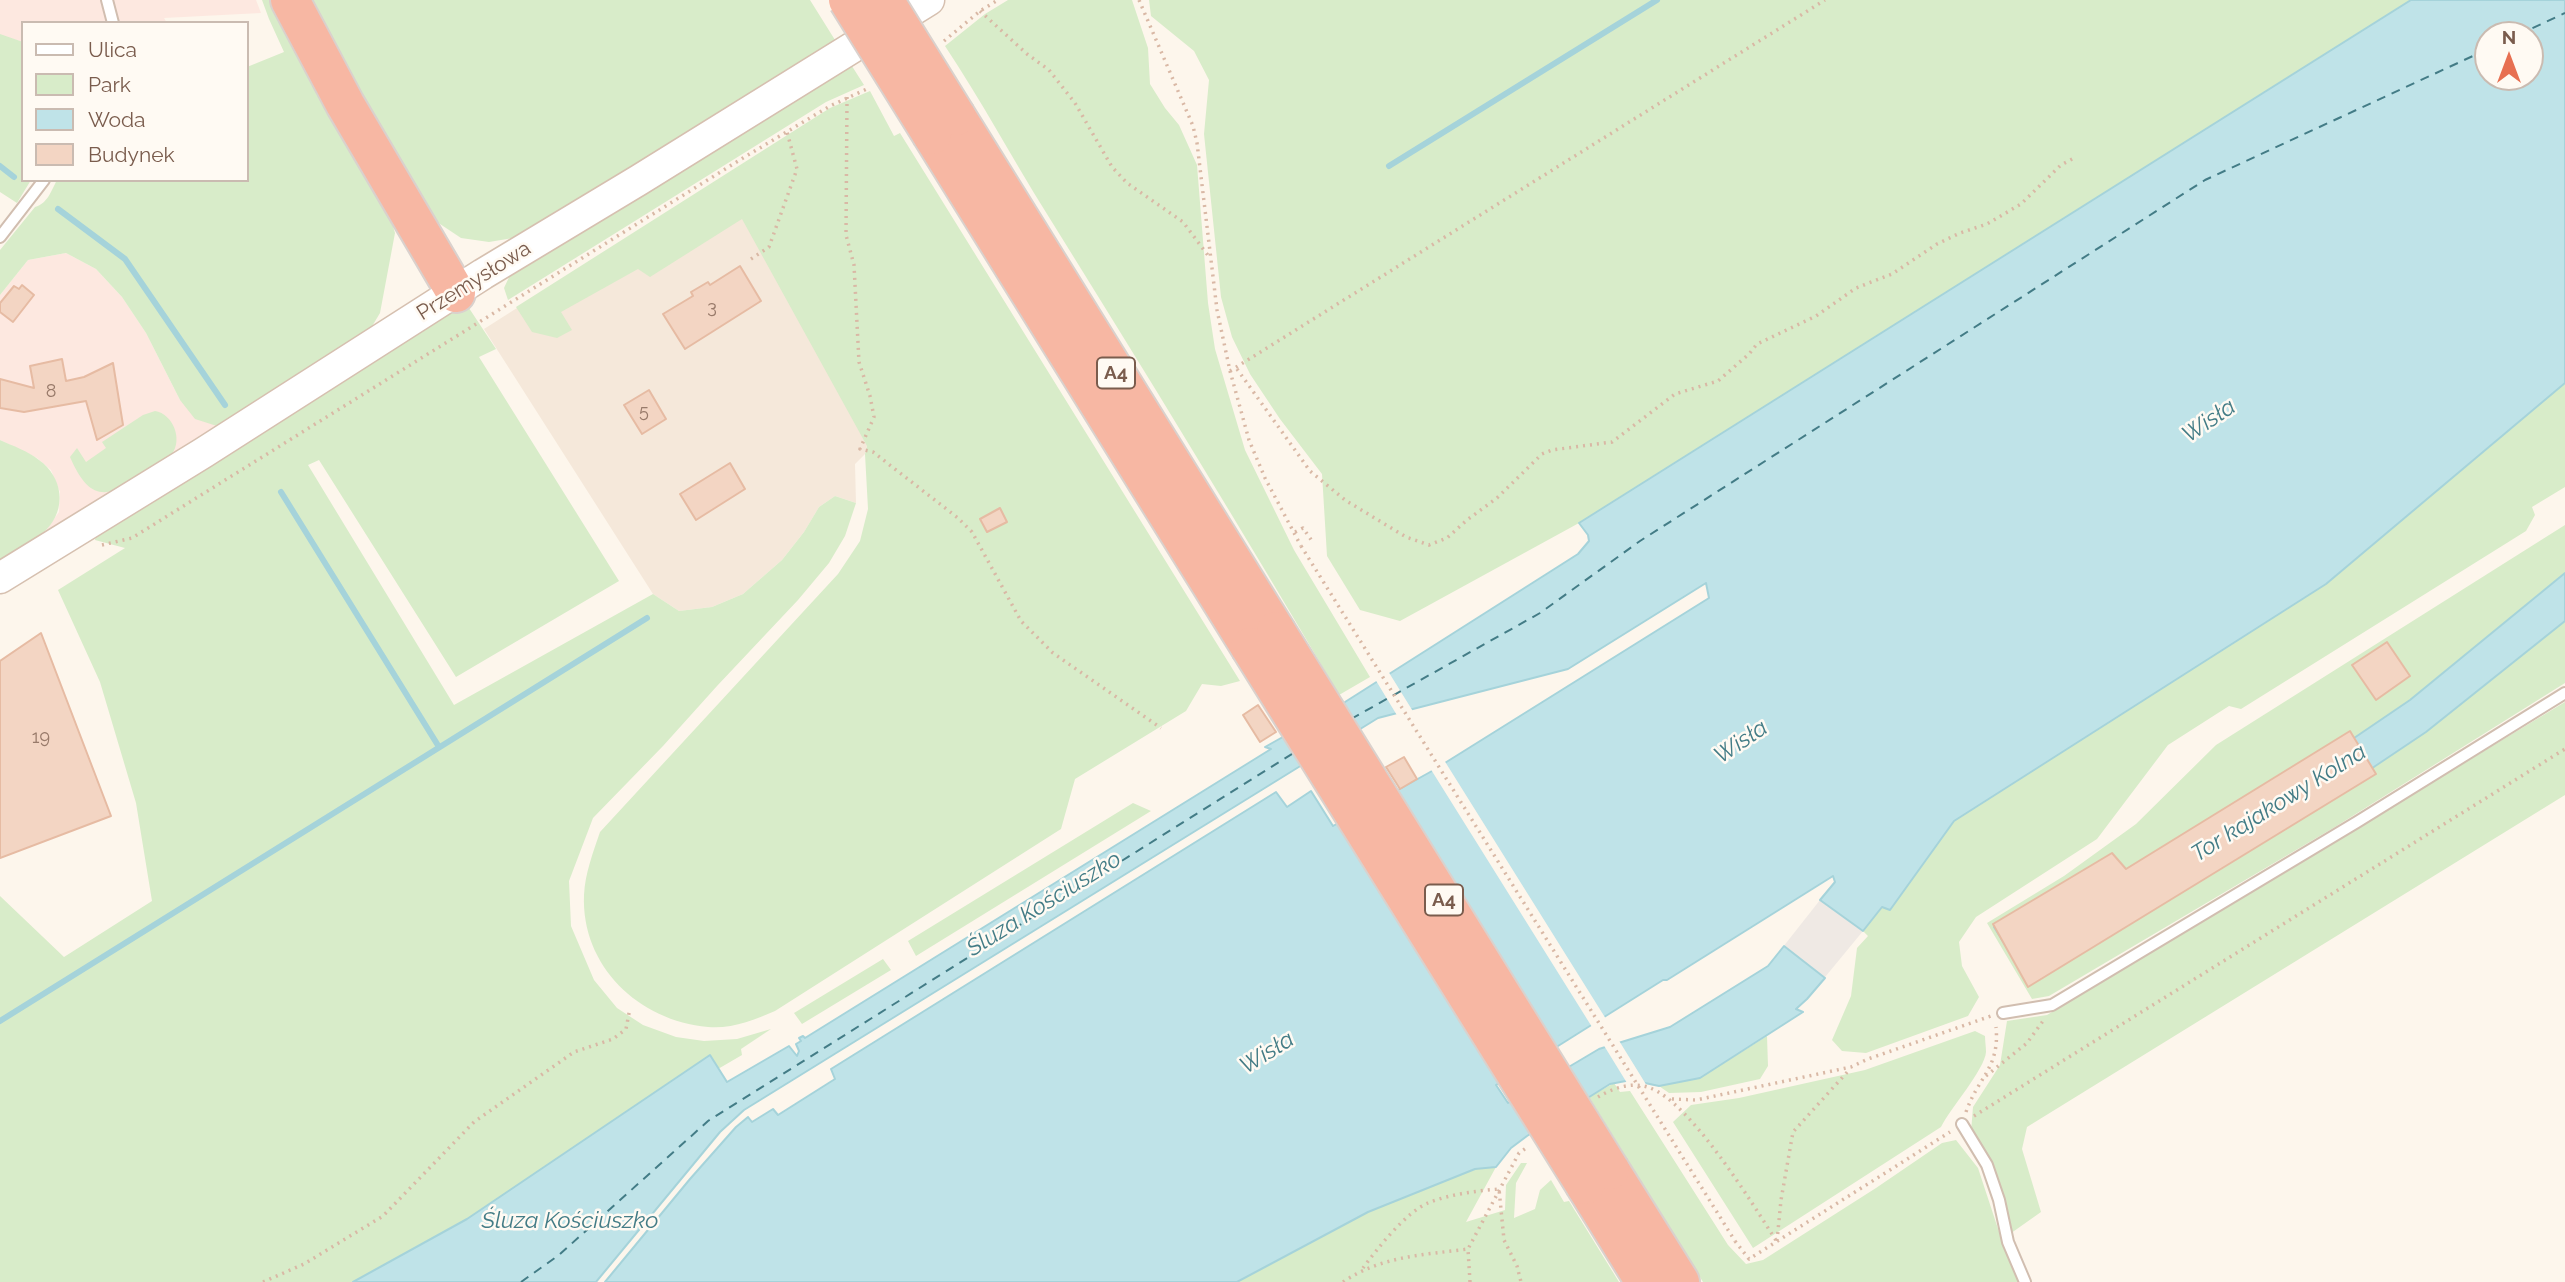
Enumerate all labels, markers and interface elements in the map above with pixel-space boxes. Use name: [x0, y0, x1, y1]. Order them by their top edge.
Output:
legend: [21, 21, 248, 182]
north arrow: [2474, 21, 2544, 91]
text: N: [2502, 26, 2516, 48]
text: Ulica: [88, 37, 137, 62]
text: Park: [88, 72, 131, 97]
text: Woda: [88, 107, 146, 132]
text: Budynek: [88, 142, 175, 167]
street label: Przemysłowa: [412, 236, 536, 326]
house number: 3: [707, 297, 717, 319]
road number: A4: [1097, 358, 1135, 388]
house number: 8: [46, 381, 56, 403]
water label: Wisła: [2177, 393, 2241, 449]
house number: 5: [639, 401, 649, 423]
water label: Wisła: [1709, 714, 1773, 770]
house number: 19: [32, 727, 50, 749]
water label: Tor kajakowy Kolna: [2186, 738, 2372, 868]
water label: Śluza Kościuszko: [962, 845, 1126, 963]
road number: A4: [1425, 885, 1463, 916]
water label: Wisła: [1235, 1026, 1299, 1080]
water label: Śluza Kościuszko: [482, 1207, 658, 1235]

